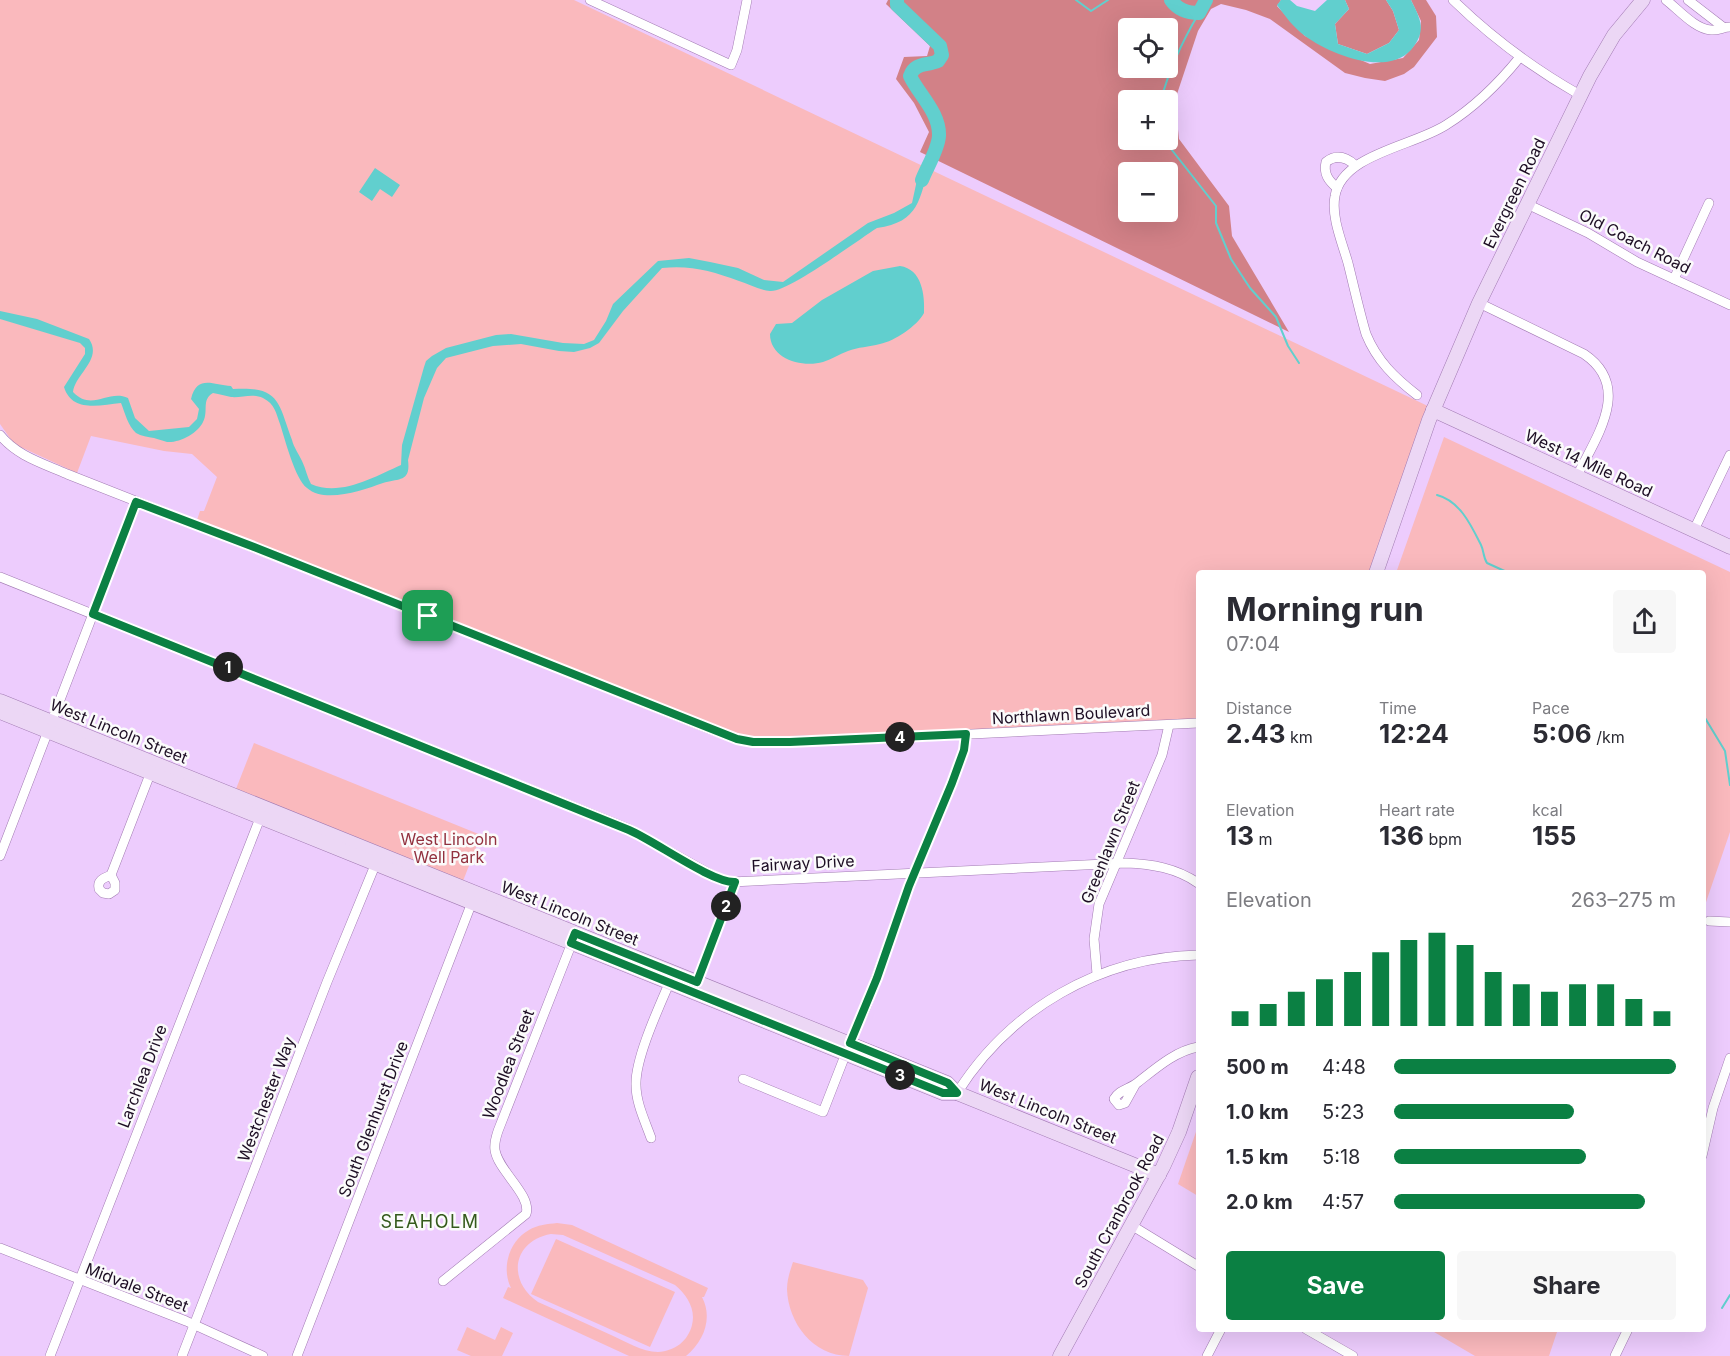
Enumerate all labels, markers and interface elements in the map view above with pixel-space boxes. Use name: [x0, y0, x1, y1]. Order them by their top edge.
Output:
map controls: [1118, 18, 1178, 222]
button: locate: [1118, 18, 1178, 78]
button: +: [1118, 90, 1178, 150]
street label: Evergreen Road: [1479, 135, 1549, 251]
button: −: [1118, 162, 1178, 222]
street label: Old Coach Road: [1576, 204, 1694, 278]
street label: West 14 Mile Road: [1522, 425, 1656, 501]
text: Morning run: [1226, 589, 1424, 629]
pin: [402, 590, 453, 641]
button: share: [1613, 590, 1676, 653]
icon: arrive: [411, 599, 444, 632]
text: 07:04: [1226, 632, 1280, 656]
pin: 1: [213, 652, 243, 682]
text: 1: [225, 657, 231, 677]
street label: West Lincoln Street: [47, 694, 191, 768]
text: Distance: [1226, 698, 1292, 718]
text: Time: [1379, 698, 1417, 718]
text: Pace: [1532, 698, 1570, 718]
street label: Northlawn Boulevard: [991, 700, 1151, 728]
text: 2.43: [1226, 718, 1285, 749]
text: 12:24: [1379, 718, 1449, 749]
text: 5:06: [1532, 718, 1592, 749]
pin: 4: [885, 722, 915, 752]
text: 4: [895, 727, 905, 747]
text: km: [1285, 727, 1313, 747]
text: /km: [1592, 727, 1625, 747]
street label: Greenlawn Street: [1076, 778, 1144, 906]
text: Elevation: [1226, 800, 1295, 820]
text: Heart rate: [1379, 800, 1455, 820]
text: kcal: [1532, 800, 1563, 820]
text: 13: [1226, 820, 1254, 851]
text: 136: [1379, 820, 1424, 851]
text: 155: [1532, 820, 1576, 851]
park label: West Lincoln Well Park: [401, 829, 497, 867]
text: m: [1254, 829, 1273, 849]
text: bpm: [1424, 829, 1462, 849]
street label: Fairway Drive: [751, 850, 855, 876]
street label: West Lincoln Street: [498, 876, 642, 950]
text: Elevation: [1226, 888, 1312, 912]
text: 263–275 m: [1570, 888, 1676, 912]
pin: 2: [711, 891, 741, 921]
text: 2: [721, 896, 731, 916]
street label: Woodlea Street: [478, 1006, 538, 1122]
street label: Larchlea Drive: [113, 1022, 171, 1130]
street label: Westchester Way: [233, 1034, 299, 1164]
street label: South Glenhurst Drive: [334, 1038, 412, 1200]
text: 500 m: [1226, 1055, 1289, 1079]
text: 4:48: [1322, 1055, 1366, 1079]
pin: 3: [885, 1060, 915, 1090]
text: 3: [895, 1065, 905, 1085]
street label: West Lincoln Street: [976, 1074, 1120, 1148]
text: 1.0 km: [1226, 1100, 1289, 1124]
text: 5:23: [1322, 1100, 1364, 1124]
street label: South Cranbrook Road: [1070, 1131, 1168, 1291]
text: 1.5 km: [1226, 1145, 1289, 1169]
text: 5:18: [1322, 1145, 1360, 1169]
text: 2.0 km: [1226, 1190, 1293, 1214]
text: 4:57: [1322, 1190, 1364, 1214]
district label: SEAHOLM: [381, 1211, 479, 1232]
button: Save: [1226, 1251, 1445, 1320]
button: Share: [1457, 1251, 1676, 1320]
street label: Midvale Street: [83, 1258, 191, 1316]

